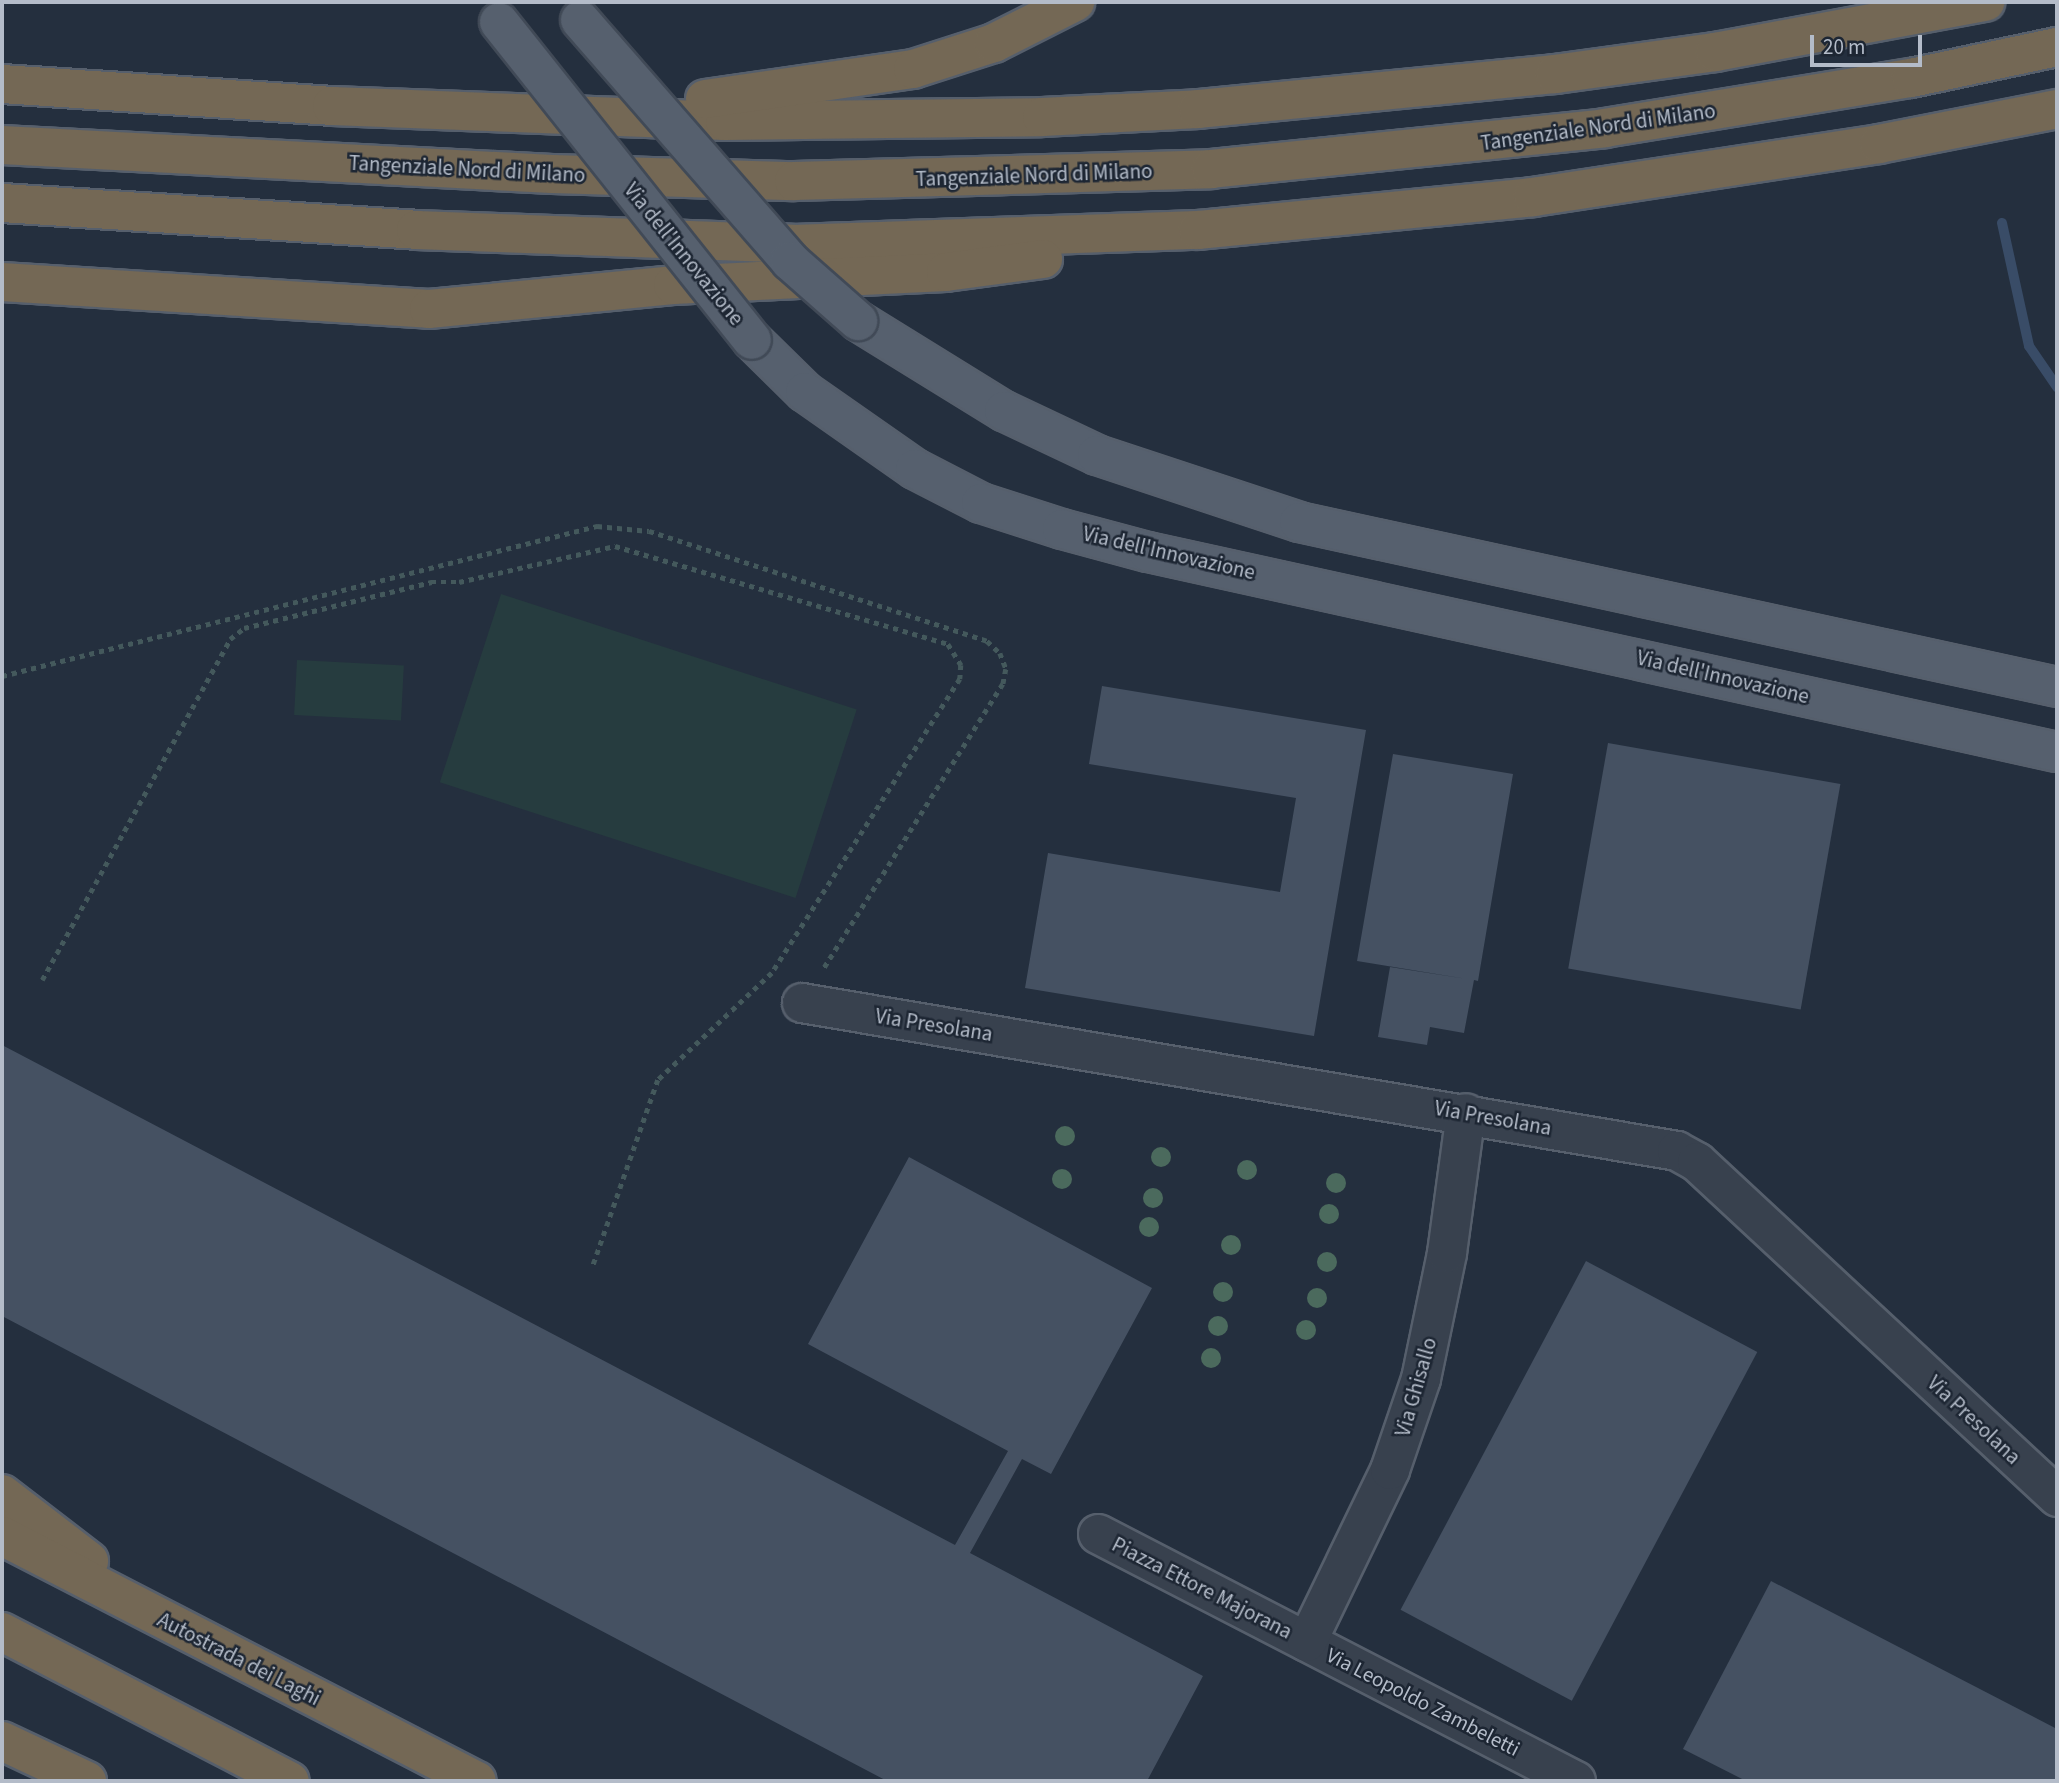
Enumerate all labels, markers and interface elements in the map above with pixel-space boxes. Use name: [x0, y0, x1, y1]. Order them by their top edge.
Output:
scale bar: [1814, 21, 1926, 65]
text: 20 m: [1823, 32, 1865, 62]
street label: Tangenziale Nord di Milano: [1479, 98, 1717, 156]
street label: Tangenziale Nord di Milano: [348, 150, 586, 188]
street label: Tangenziale Nord di Milano: [915, 158, 1153, 192]
street label: Via dell'Innovazione: [619, 178, 749, 330]
street label: Via dell'Innovazione: [1080, 521, 1258, 585]
street label: Via dell'Innovazione: [1634, 645, 1812, 709]
street label: Via Presolana: [874, 1003, 994, 1047]
street label: Via Presolana: [1433, 1095, 1553, 1141]
street label: Via Ghisallo: [1390, 1335, 1442, 1439]
street label: Via Presolana: [1922, 1370, 2026, 1470]
street label: Piazza Ettore Majorana: [1108, 1532, 1296, 1644]
street label: Autostrada dei Laghi: [153, 1607, 325, 1711]
street label: Via Leopoldo Zambeletti: [1322, 1642, 1524, 1762]

